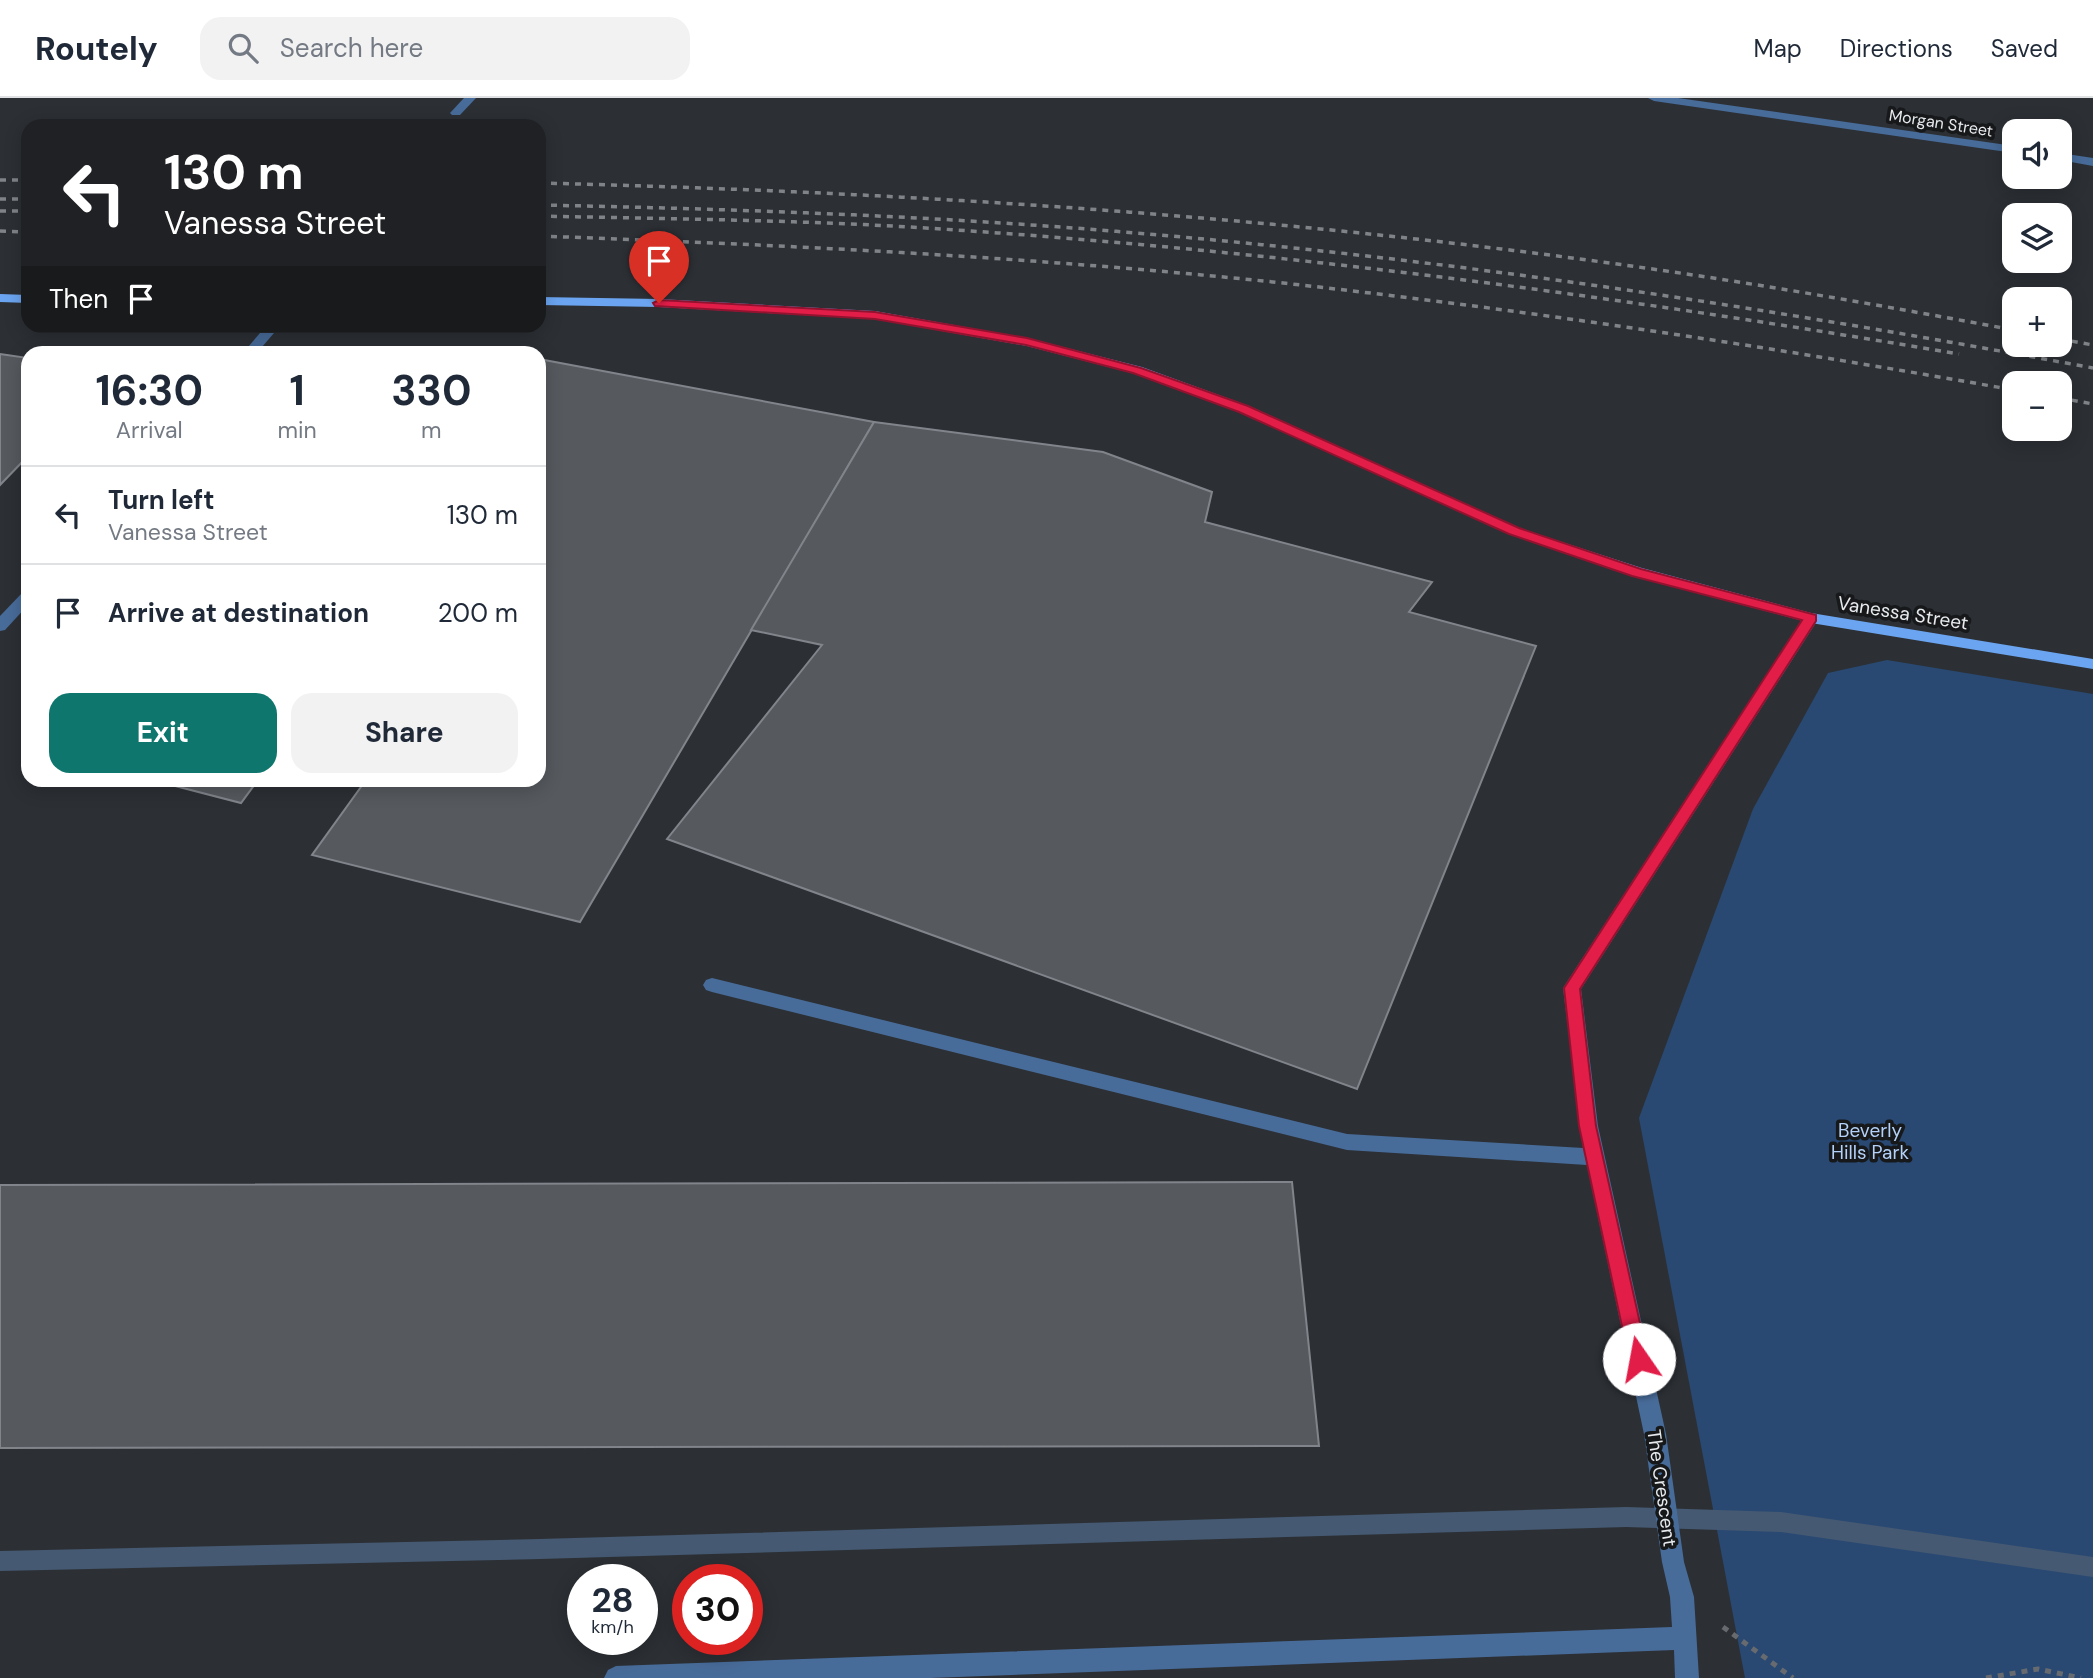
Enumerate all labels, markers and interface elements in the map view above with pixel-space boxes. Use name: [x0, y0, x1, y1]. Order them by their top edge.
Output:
search box: [200, 17, 690, 80]
text: Routely: [35, 27, 158, 70]
icon: search: [224, 29, 262, 67]
text: Search here: [280, 31, 423, 65]
text: Map: [1754, 33, 1802, 64]
text: Directions: [1840, 33, 1953, 64]
text: Saved: [1991, 33, 2058, 64]
street label: Morgan Street: [1887, 104, 1995, 142]
map controls: [2002, 119, 2072, 441]
button: sound: [2002, 119, 2072, 189]
text: 130 m: [164, 140, 304, 204]
icon: left: [49, 147, 140, 238]
text: Vanessa Street: [164, 202, 386, 244]
button: layers: [2002, 203, 2072, 273]
pin: [629, 231, 689, 303]
icon: arrive: [640, 242, 678, 280]
icon: arrive: [122, 280, 160, 318]
text: Then: [49, 282, 108, 316]
button: +: [2002, 287, 2072, 357]
text: 16:30: [96, 363, 203, 418]
text: 1: [289, 363, 305, 418]
text: 330: [391, 363, 471, 418]
button: −: [2002, 371, 2072, 441]
text: Arrival: [116, 415, 183, 445]
text: min: [278, 415, 317, 445]
text: m: [421, 415, 442, 445]
text: Turn left: [108, 483, 215, 517]
icon: left: [49, 496, 87, 534]
text: 130 m: [447, 498, 518, 532]
text: Vanessa Street: [108, 517, 268, 547]
street label: Vanessa Street: [1836, 590, 1970, 636]
icon: arrive: [49, 594, 87, 632]
text: Arrive at destination: [108, 596, 369, 630]
text: 200 m: [438, 596, 518, 630]
button: Exit: [49, 693, 277, 773]
button: Share: [291, 693, 518, 773]
park label: Beverly Hills Park: [1831, 1118, 1909, 1165]
position arrow: [1602, 1322, 1676, 1396]
street label: The Crescent: [1641, 1428, 1683, 1548]
speed limit sign: 30: [672, 1564, 763, 1655]
text: 28: [591, 1577, 634, 1623]
text: km/h: [591, 1615, 634, 1639]

